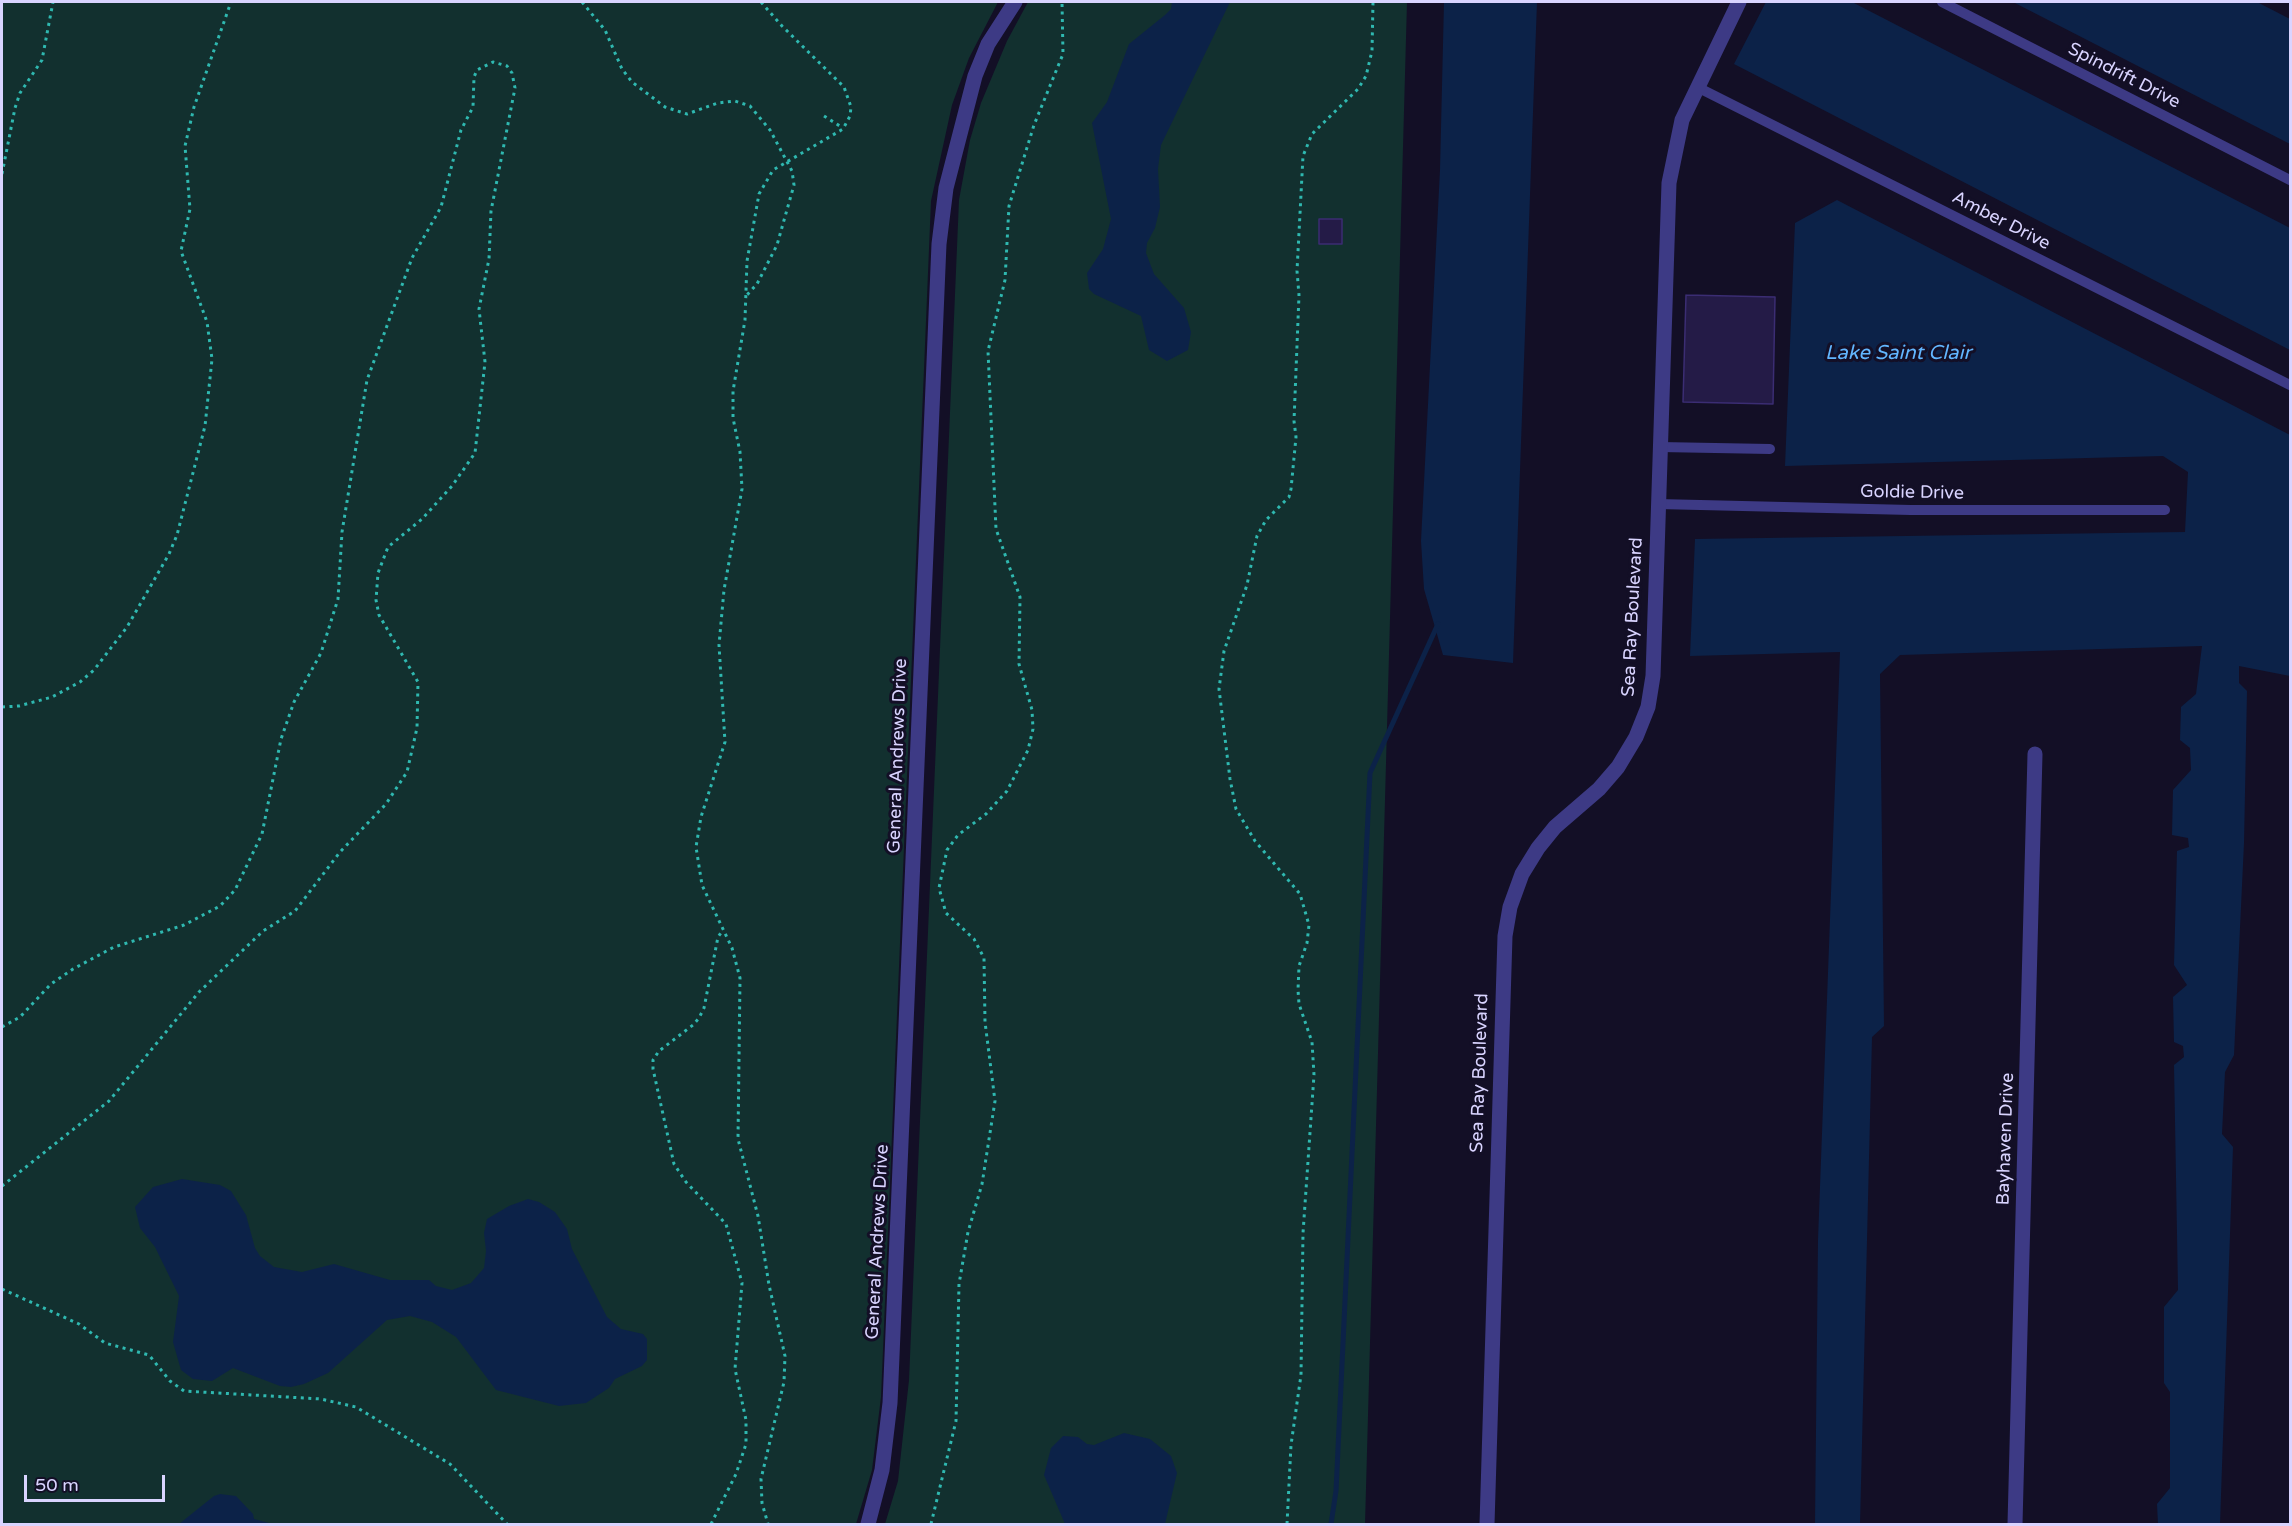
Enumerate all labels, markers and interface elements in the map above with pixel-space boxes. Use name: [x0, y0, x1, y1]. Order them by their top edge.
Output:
street label: Spindrift Drive: [2064, 38, 2184, 114]
street label: Amber Drive: [1948, 187, 2054, 255]
water label: Lake Saint Clair: [1825, 342, 1971, 366]
street label: Goldie Drive: [1860, 481, 1964, 505]
street label: Sea Ray Boulevard: [1618, 537, 1648, 697]
street label: General Andrews Drive: [884, 658, 912, 854]
street label: Sea Ray Boulevard: [1466, 993, 1494, 1153]
street label: Bayhaven Drive: [1993, 1072, 2019, 1206]
street label: General Andrews Drive: [862, 1144, 894, 1340]
scale bar: [27, 1463, 168, 1501]
text: 50 m: [35, 1474, 79, 1496]

